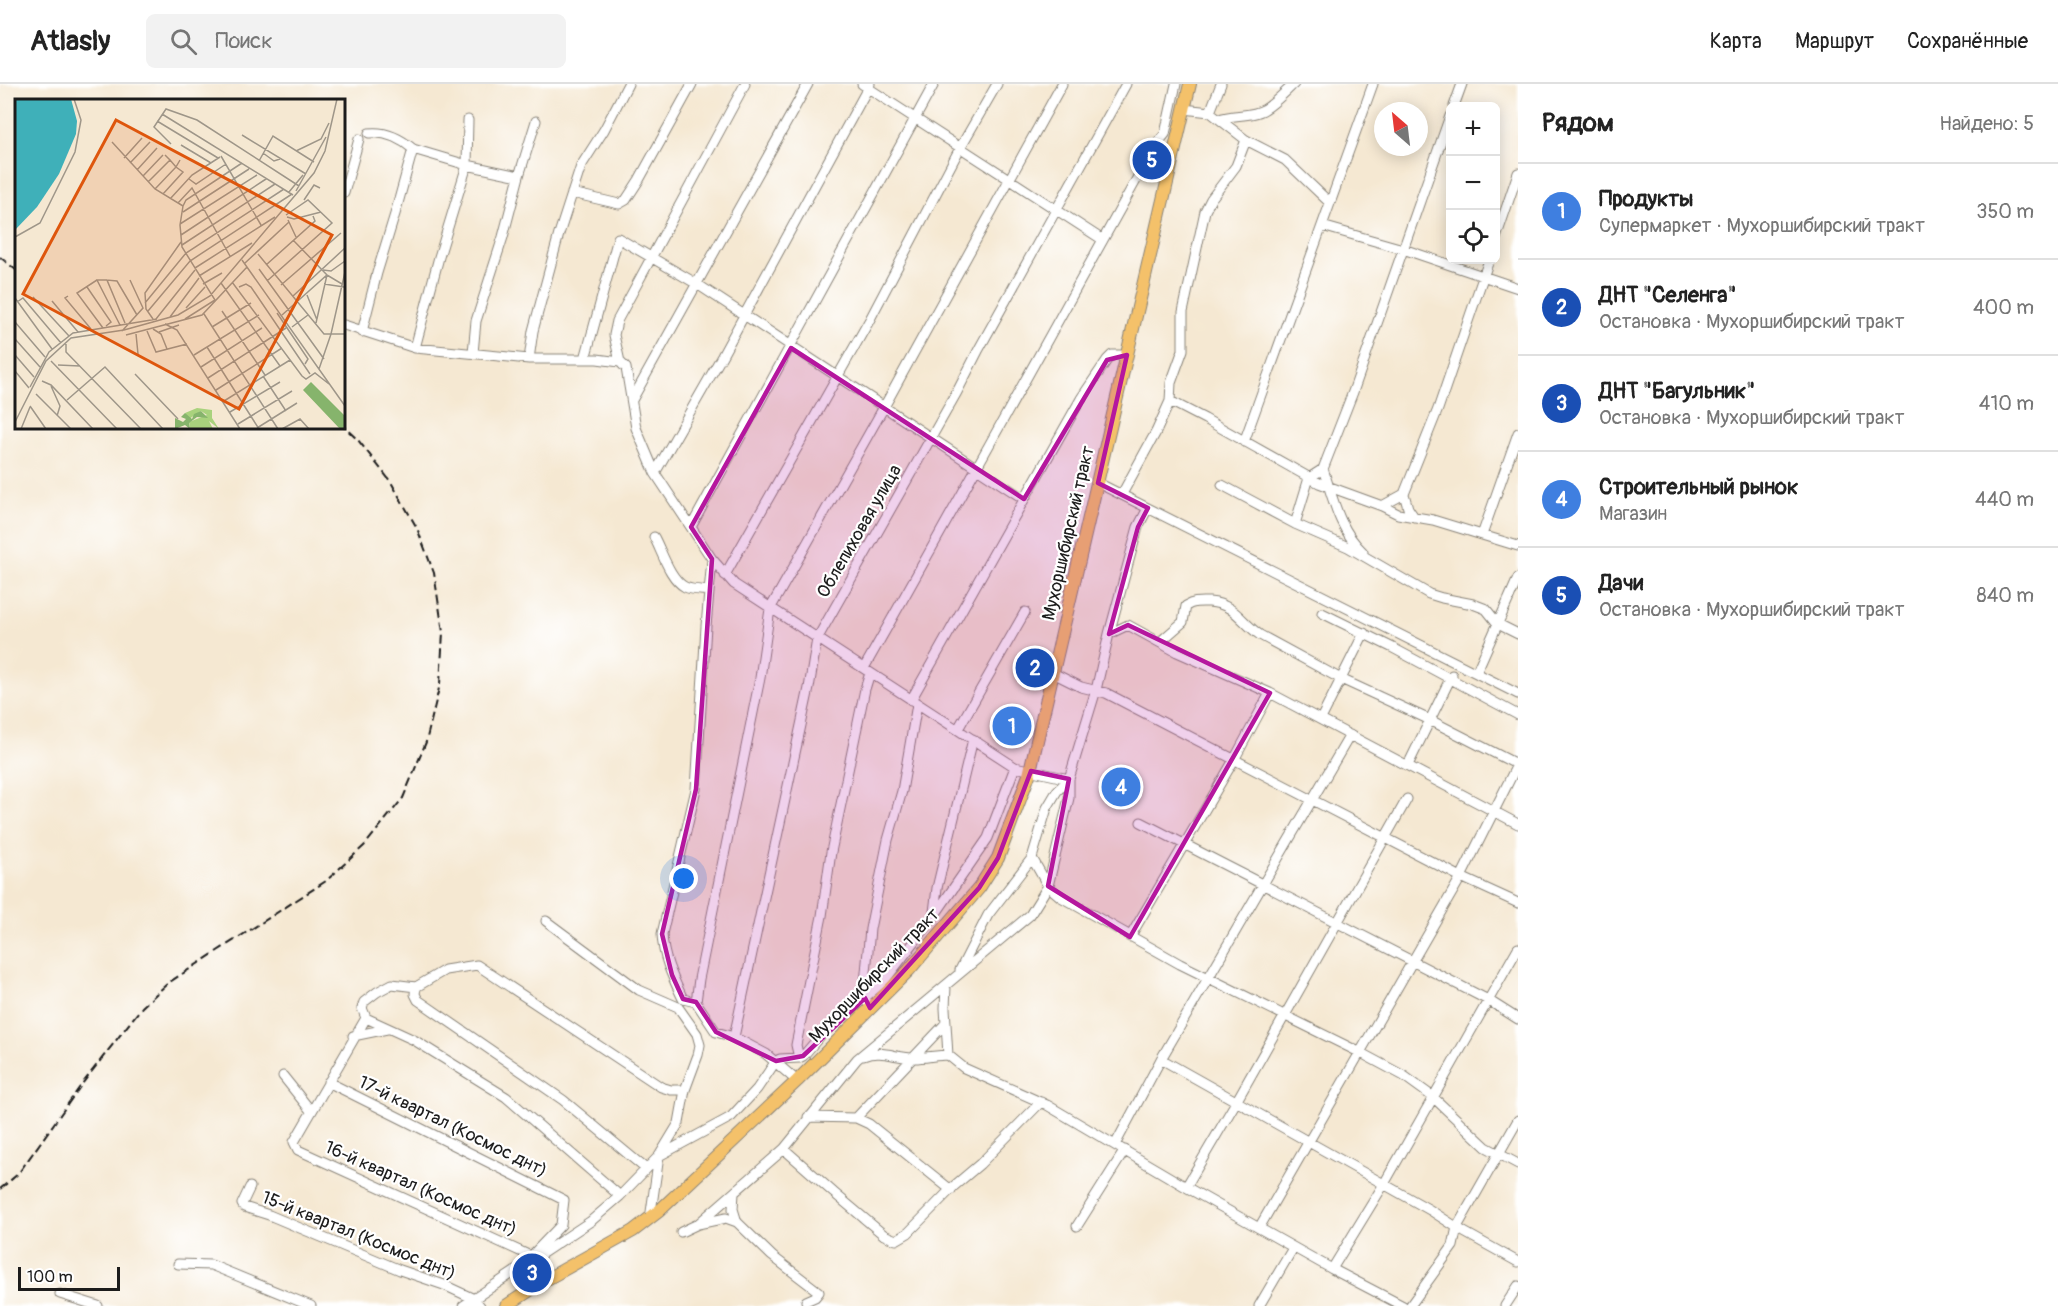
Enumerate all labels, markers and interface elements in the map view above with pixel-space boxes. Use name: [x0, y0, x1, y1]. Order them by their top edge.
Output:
search box: [146, 14, 566, 68]
text: Atlasly: [30, 24, 110, 59]
icon: search: [167, 25, 200, 58]
text: Поиск: [215, 27, 273, 55]
text: Карта: [1710, 28, 1762, 55]
text: Маршрут: [1795, 28, 1874, 55]
text: Сохранённые: [1907, 28, 2028, 55]
inset map: [15, 99, 345, 429]
north arrow: [1374, 102, 1428, 156]
map controls: [1446, 102, 1500, 264]
button: +: [1446, 102, 1500, 156]
text: Рядом: [1542, 107, 1614, 139]
text: Найдено: 5: [1939, 111, 2034, 136]
pin: 5: [1132, 138, 1172, 182]
button: −: [1446, 156, 1500, 210]
text: Продукты: [1599, 185, 1694, 213]
text: 1: [1558, 199, 1565, 224]
text: 350 m: [1976, 199, 2034, 224]
button: locate: [1446, 210, 1500, 264]
text: Супермаркет · Мухоршибирский тракт: [1599, 213, 1925, 238]
text: ДНТ "Селенга": [1599, 281, 1737, 309]
text: 2: [1556, 295, 1567, 320]
text: 400 m: [1973, 295, 2034, 320]
text: Остановка · Мухоршибирский тракт: [1599, 309, 1905, 334]
text: ДНТ "Багульник": [1599, 377, 1755, 405]
text: 3: [1556, 391, 1567, 416]
text: 410 m: [1979, 391, 2034, 416]
text: Остановка · Мухоршибирский тракт: [1599, 405, 1905, 430]
street label: Мухоршибирский тракт: [1037, 444, 1100, 623]
street label: Облепиховая улица: [812, 460, 907, 602]
text: Строительный рынок: [1599, 473, 1798, 501]
text: 4: [1556, 487, 1567, 512]
text: 440 m: [1975, 487, 2034, 512]
text: Магазин: [1599, 501, 1667, 526]
text: Дачи: [1599, 569, 1643, 597]
text: 5: [1556, 583, 1567, 608]
text: 840 m: [1977, 583, 2034, 608]
text: Остановка · Мухоршибирский тракт: [1599, 597, 1905, 622]
pin: 2: [1016, 646, 1054, 690]
pin: 1: [992, 704, 1032, 748]
pin: 4: [1102, 764, 1140, 810]
your location: [669, 864, 698, 893]
street label: Мухоршибирский тракт: [804, 903, 945, 1048]
street label: 17-й квартал (Космос днт): [355, 1071, 551, 1182]
street label: 16-й квартал (Космос днт): [321, 1136, 521, 1241]
street label: 15-й квартал (Космос днт): [258, 1186, 459, 1285]
pin: 3: [512, 1250, 552, 1296]
scale bar: [18, 1264, 120, 1292]
text: 100 m: [27, 1267, 73, 1287]

